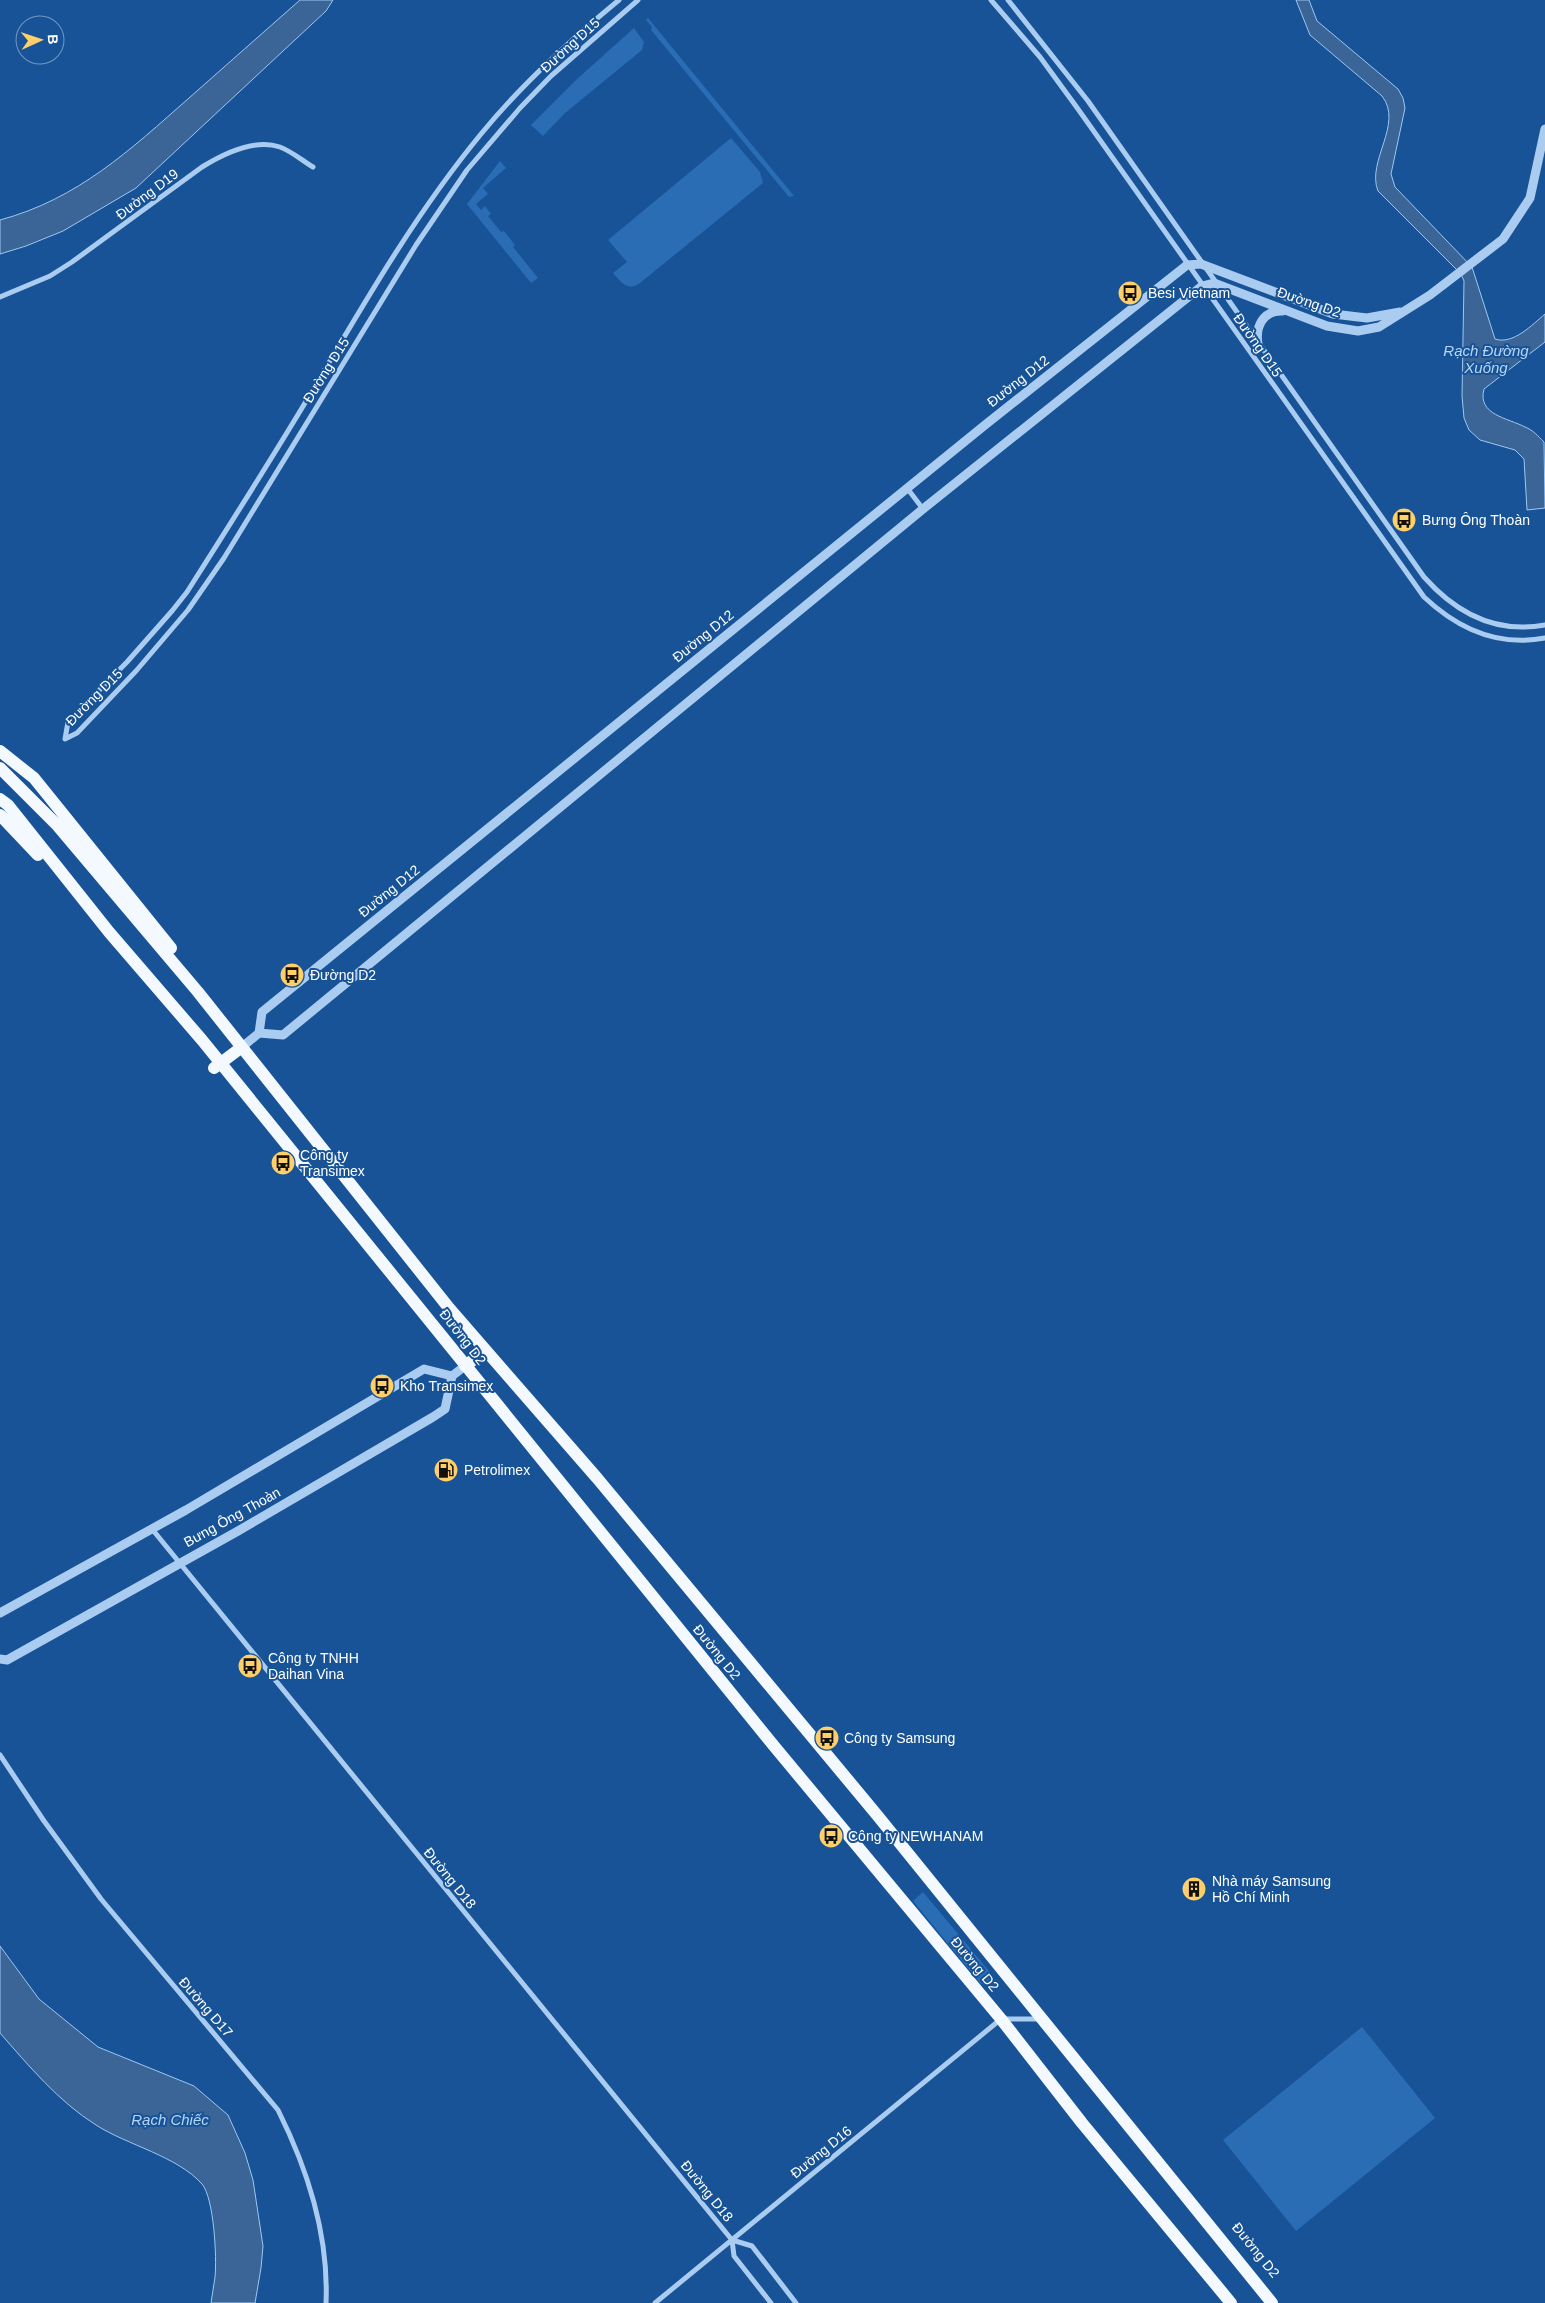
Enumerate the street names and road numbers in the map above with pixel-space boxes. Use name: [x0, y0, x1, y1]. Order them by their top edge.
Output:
street label: Đường D15: [537, 14, 603, 76]
street label: Đường D19: [113, 165, 181, 223]
street label: Đường D2: [1275, 284, 1343, 320]
street label: Đường D15: [1230, 310, 1286, 380]
street label: Đường D15: [300, 334, 352, 406]
street label: Đường D12: [984, 352, 1052, 410]
street label: Đường D12: [669, 606, 737, 665]
street label: Đường D15: [62, 665, 126, 729]
street label: Đường D12: [355, 861, 423, 920]
street label: Đường D2: [436, 1306, 490, 1368]
street label: Bưng Ông Thoàn: [181, 1484, 283, 1550]
street label: Đường D2: [690, 1621, 744, 1683]
street label: Đường D18: [421, 1844, 480, 1912]
street label: Đường D2: [948, 1934, 1002, 1995]
street label: Đường D17: [176, 1974, 236, 2040]
street label: Đường D16: [787, 2122, 855, 2181]
street label: Đường D18: [678, 2157, 737, 2225]
street label: Đường D2: [1229, 2219, 1283, 2281]

